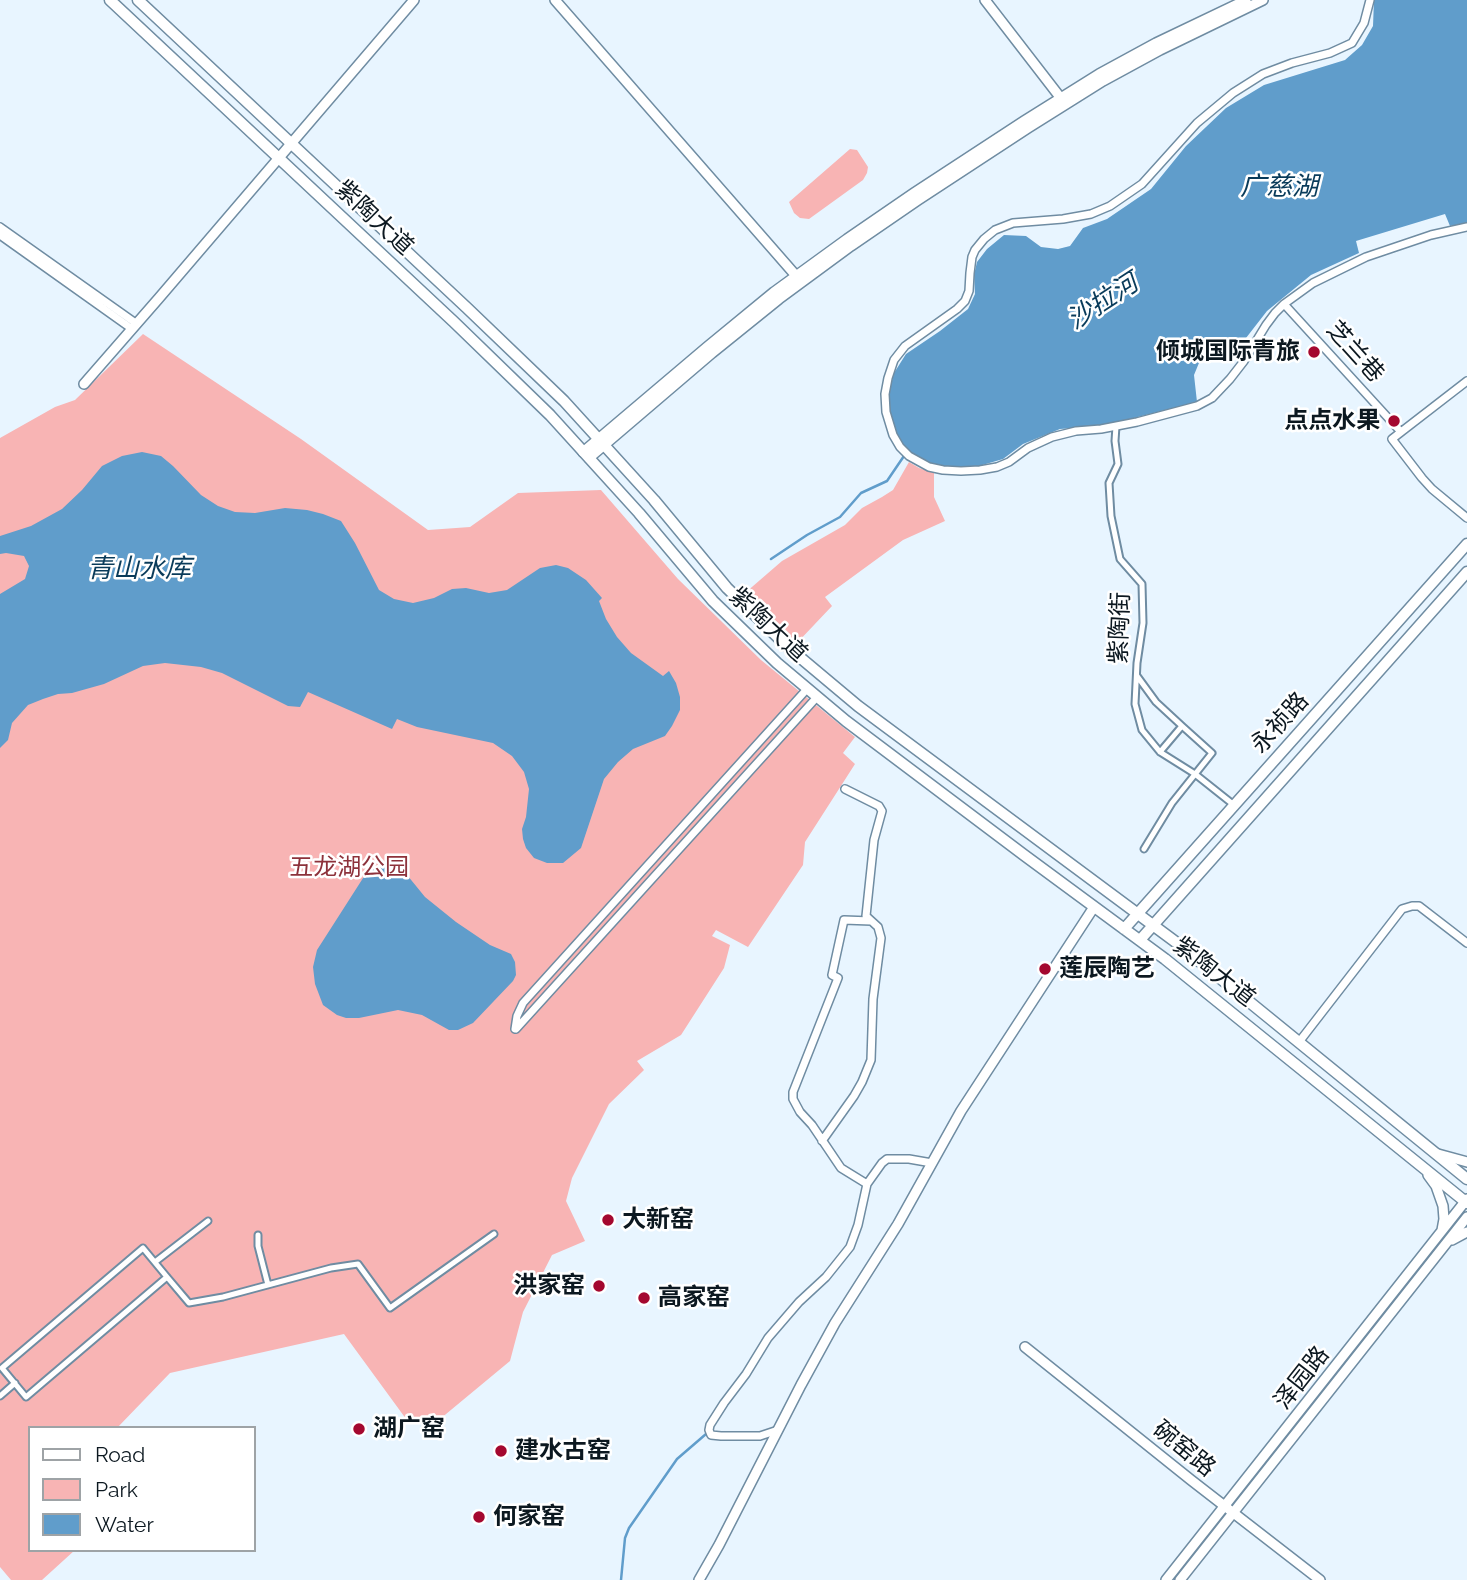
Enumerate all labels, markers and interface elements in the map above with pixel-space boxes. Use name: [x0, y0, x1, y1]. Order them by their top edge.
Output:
water label: 广慈湖: [1240, 171, 1318, 203]
street label: 紫陶大道: [329, 175, 419, 261]
water label: 沙拉河: [1062, 268, 1144, 336]
street label: 芝兰巷: [1320, 316, 1390, 388]
place label: 倾城国际青旅: [1156, 338, 1300, 366]
marker: 倾城国际青旅: [1306, 344, 1322, 360]
place label: 点点水果: [1284, 407, 1380, 435]
marker: 点点水果: [1386, 413, 1402, 429]
water label: 青山水库: [87, 553, 191, 585]
street label: 紫陶大道: [723, 582, 813, 668]
street label: 紫陶街: [1104, 592, 1136, 664]
street label: 永祯路: [1245, 687, 1315, 759]
park label: 五龙湖公园: [289, 854, 409, 882]
street label: 紫陶大道: [1167, 931, 1261, 1013]
place label: 莲辰陶艺: [1059, 955, 1155, 983]
marker: 莲辰陶艺: [1037, 961, 1053, 977]
place label: 大新窑: [622, 1206, 694, 1234]
marker: 大新窑: [600, 1212, 616, 1228]
place label: 洪家窑: [513, 1272, 585, 1300]
marker: 洪家窑: [591, 1278, 607, 1294]
place label: 高家窑: [658, 1284, 730, 1312]
marker: 高家窑: [636, 1290, 652, 1306]
street label: 泽园路: [1268, 1341, 1336, 1415]
place label: 湖广窑: [373, 1415, 445, 1443]
street label: 碗窑路: [1147, 1415, 1221, 1483]
marker: 湖广窑: [351, 1421, 367, 1437]
legend: [28, 1426, 256, 1552]
place label: 建水古窑: [515, 1437, 611, 1465]
text: Road: [95, 1442, 145, 1467]
marker: 建水古窑: [493, 1443, 509, 1459]
text: Park: [95, 1477, 138, 1502]
place label: 何家窑: [493, 1503, 565, 1531]
marker: 何家窑: [471, 1509, 487, 1525]
text: Water: [95, 1512, 154, 1537]

